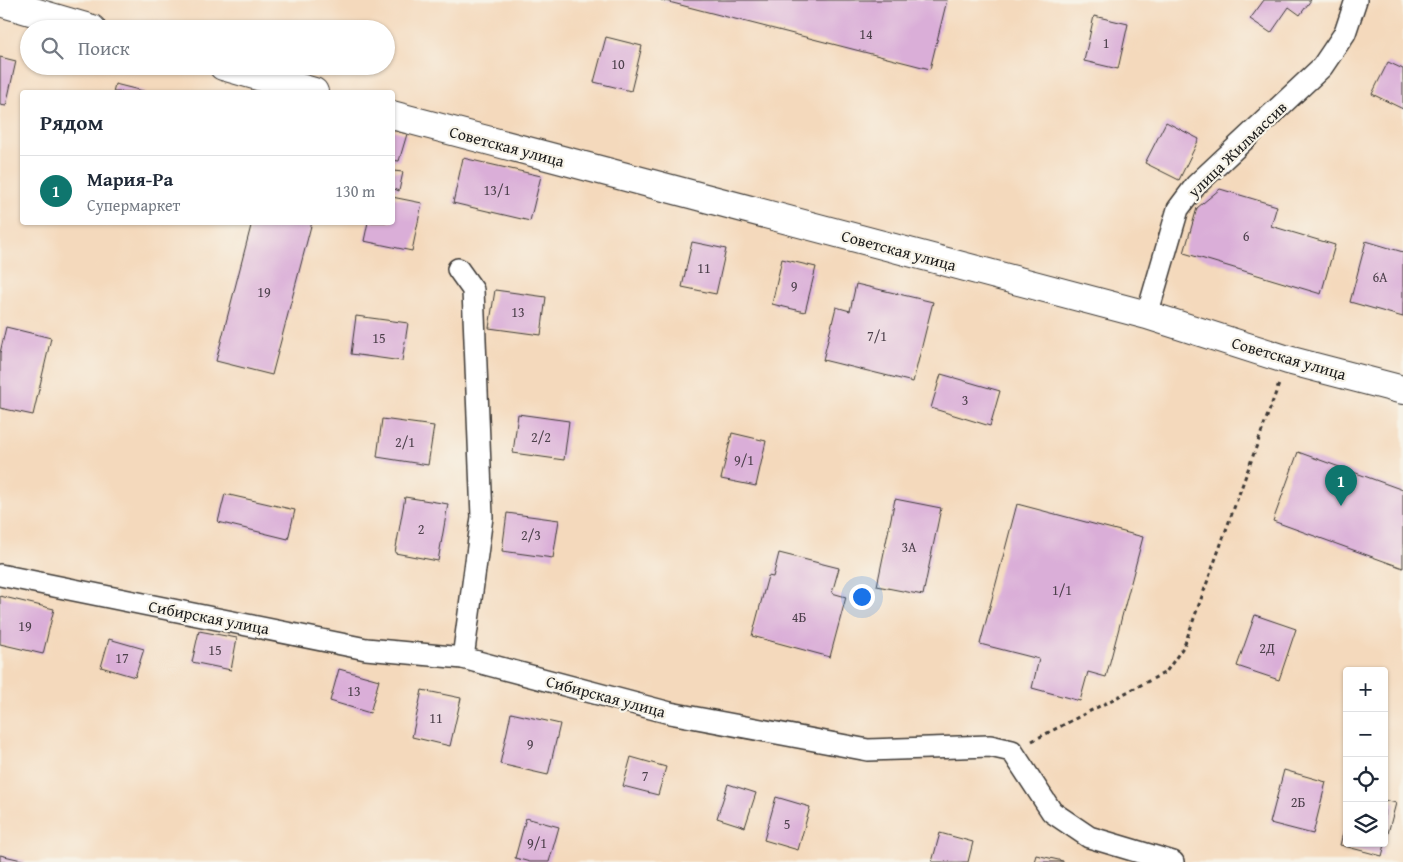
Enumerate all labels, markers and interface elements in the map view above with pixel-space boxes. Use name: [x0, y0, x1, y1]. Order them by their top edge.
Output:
search box: [20, 20, 395, 75]
house number: 14: [859, 24, 873, 44]
house number: 1: [1103, 33, 1109, 53]
icon: search: [38, 34, 66, 62]
text: Поиск: [78, 34, 130, 62]
house number: 10: [611, 54, 625, 74]
street label: улица Жилмассив: [1181, 95, 1292, 203]
text: Рядом: [40, 107, 103, 138]
street label: Советская улица: [447, 119, 567, 173]
text: Мария-Ра: [87, 165, 173, 193]
text: 1: [52, 179, 60, 203]
text: 130 m: [335, 179, 375, 203]
house number: 13/1: [484, 180, 510, 200]
text: Супермаркет: [87, 193, 180, 217]
street label: Советская улица: [839, 223, 959, 277]
house number: 6: [1243, 226, 1250, 246]
house number: 11: [697, 258, 711, 278]
house number: 6А: [1372, 267, 1388, 287]
house number: 9: [791, 276, 798, 296]
house number: 19: [257, 282, 271, 302]
house number: 13: [511, 302, 525, 322]
house number: 7/1: [867, 326, 887, 346]
house number: 15: [372, 328, 386, 348]
street label: Советская улица: [1229, 330, 1349, 386]
house number: 3: [962, 390, 968, 410]
house number: 2/2: [531, 427, 551, 447]
house number: 2/1: [395, 432, 415, 452]
house number: 9/1: [734, 450, 754, 470]
pin: 1: [1325, 465, 1357, 506]
house number: 2: [418, 519, 424, 539]
house number: 2/3: [521, 525, 541, 545]
house number: 3А: [901, 537, 917, 557]
house number: 1/1: [1052, 580, 1072, 600]
your location: [849, 584, 875, 610]
street label: Сибирская улица: [147, 594, 272, 641]
house number: 4Б: [792, 607, 806, 627]
house number: 19: [18, 616, 32, 636]
house number: 2Д: [1259, 638, 1275, 658]
house number: 15: [208, 640, 222, 660]
house number: 17: [115, 648, 129, 668]
map controls: [1343, 667, 1388, 847]
button: +: [1343, 667, 1388, 712]
street label: Сибирская улица: [544, 669, 669, 724]
house number: 13: [347, 681, 361, 701]
house number: 11: [429, 708, 443, 728]
button: −: [1343, 712, 1388, 757]
house number: 9: [527, 734, 534, 754]
button: locate: [1343, 757, 1388, 802]
house number: 7: [642, 766, 649, 786]
house number: 2Б: [1291, 792, 1305, 812]
button: layers: [1343, 802, 1388, 847]
house number: 5: [784, 814, 790, 834]
house number: 9/1: [527, 833, 547, 853]

